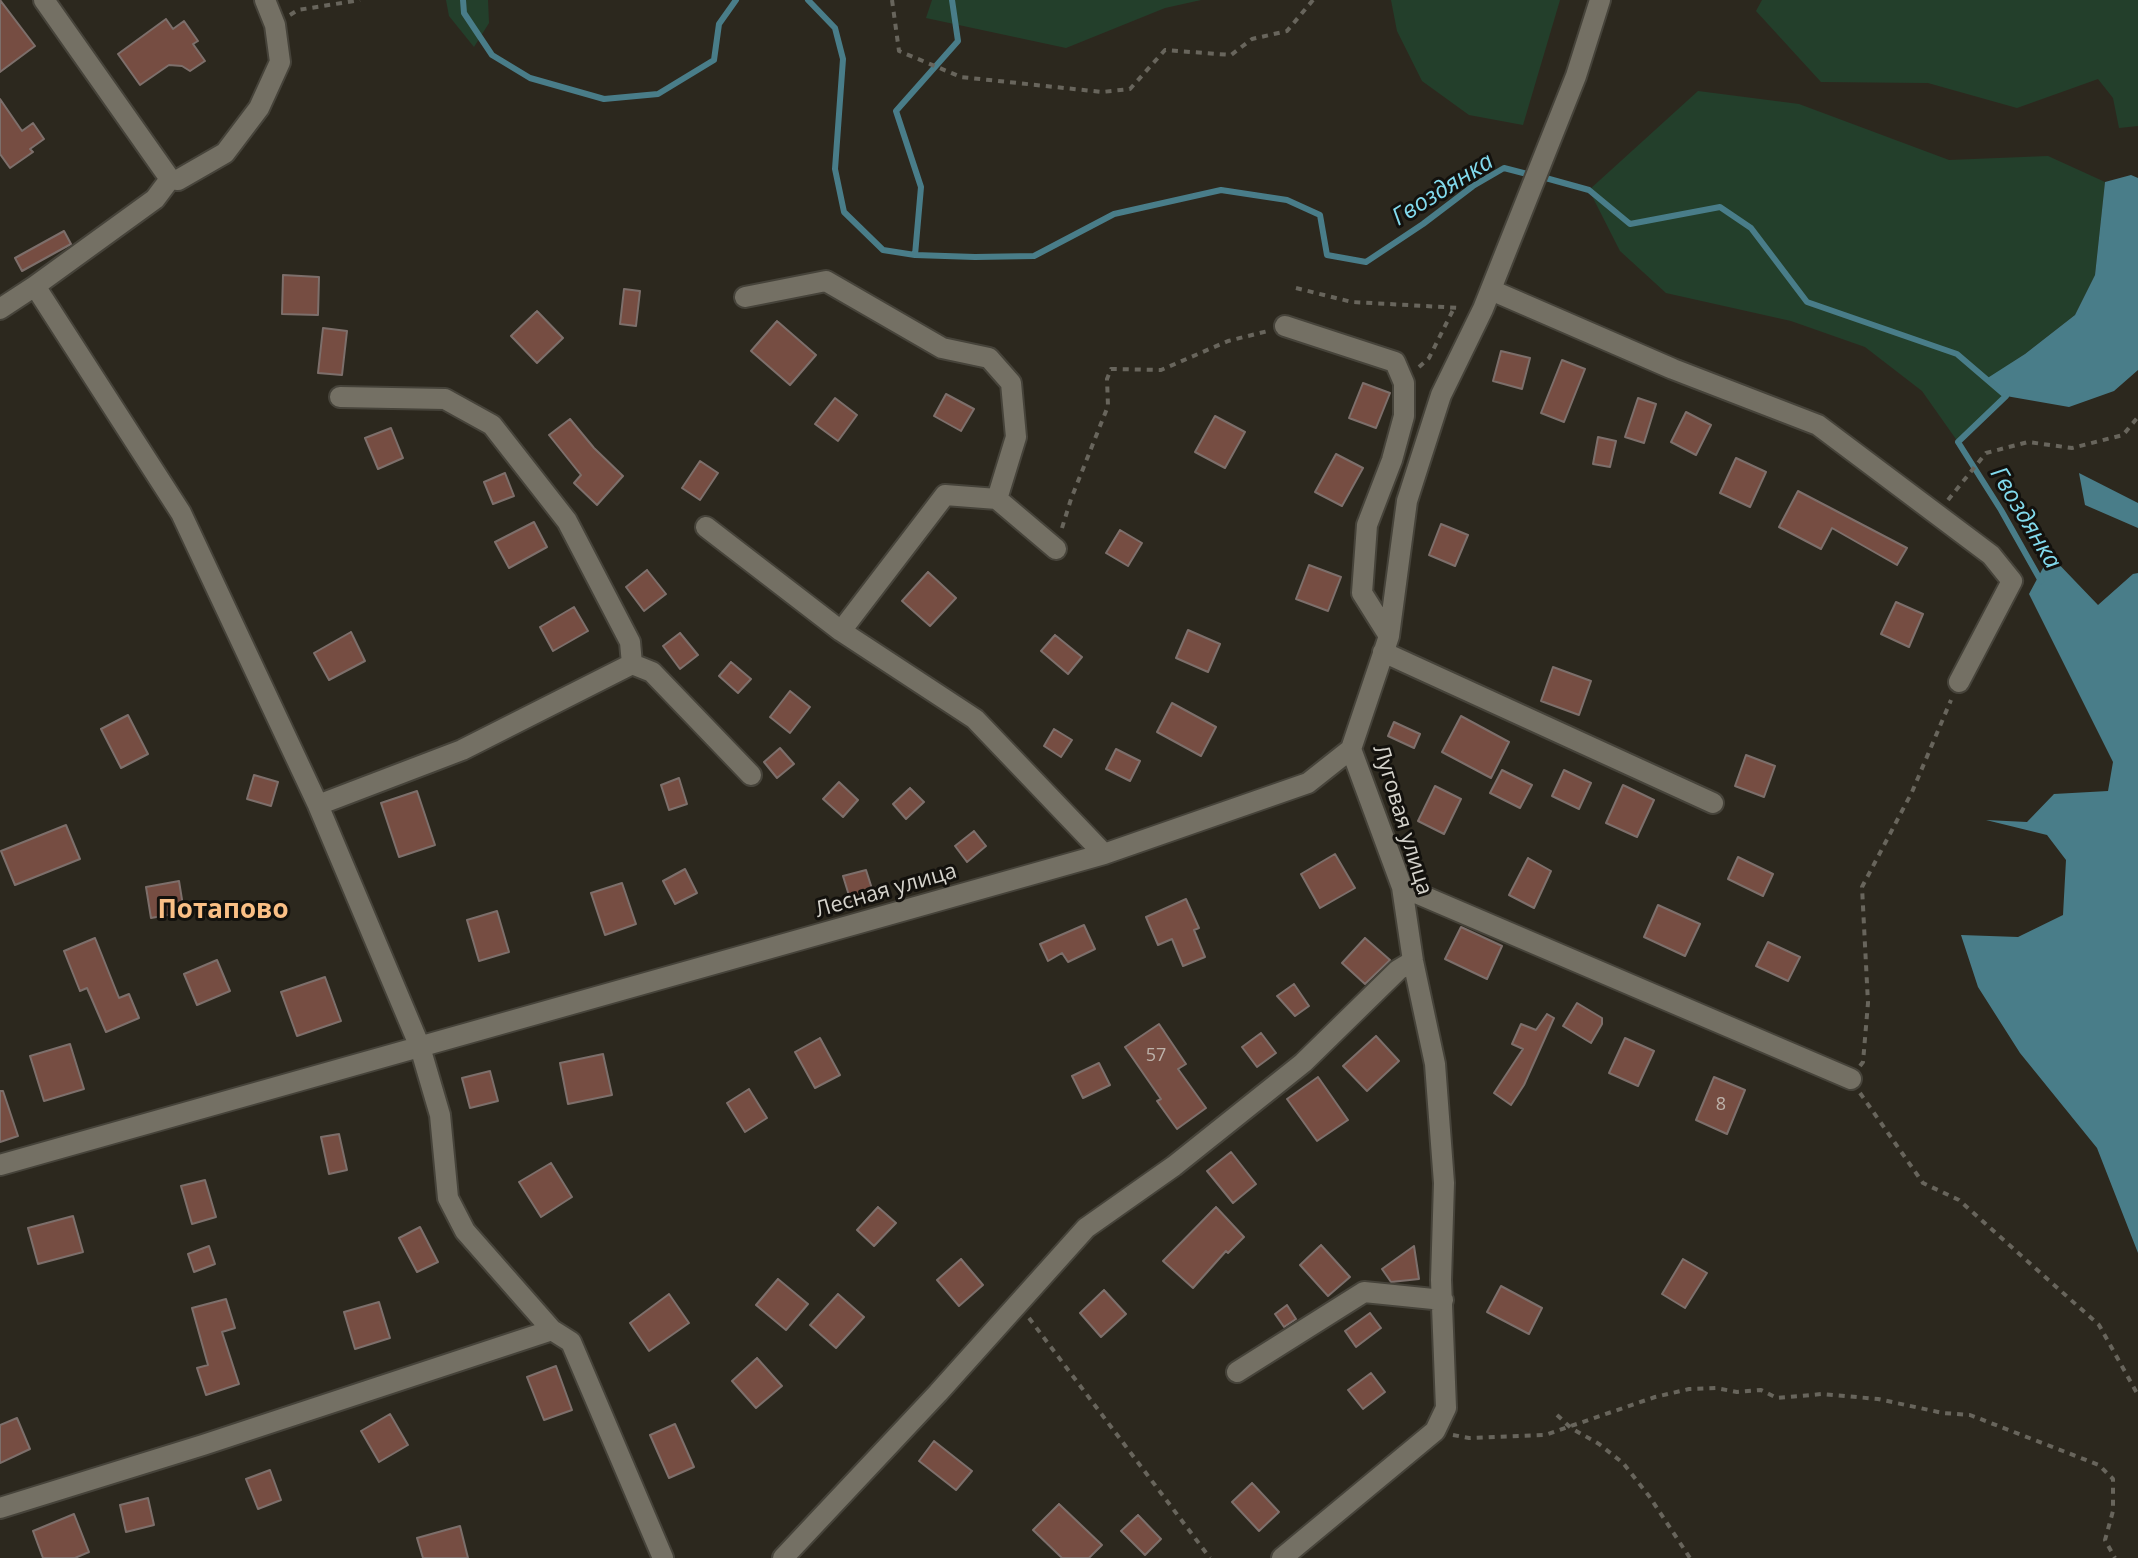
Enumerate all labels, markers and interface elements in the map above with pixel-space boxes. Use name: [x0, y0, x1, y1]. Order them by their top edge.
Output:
water label: Гвоздянка: [1387, 148, 1499, 232]
water label: Гвоздянка: [1983, 462, 2067, 574]
street label: Луговая улица: [1367, 742, 1437, 898]
street label: Лесная улица: [812, 858, 960, 924]
district label: Потапово: [157, 895, 289, 927]
house number: 57: [1146, 1045, 1166, 1067]
house number: 8: [1716, 1094, 1726, 1116]

